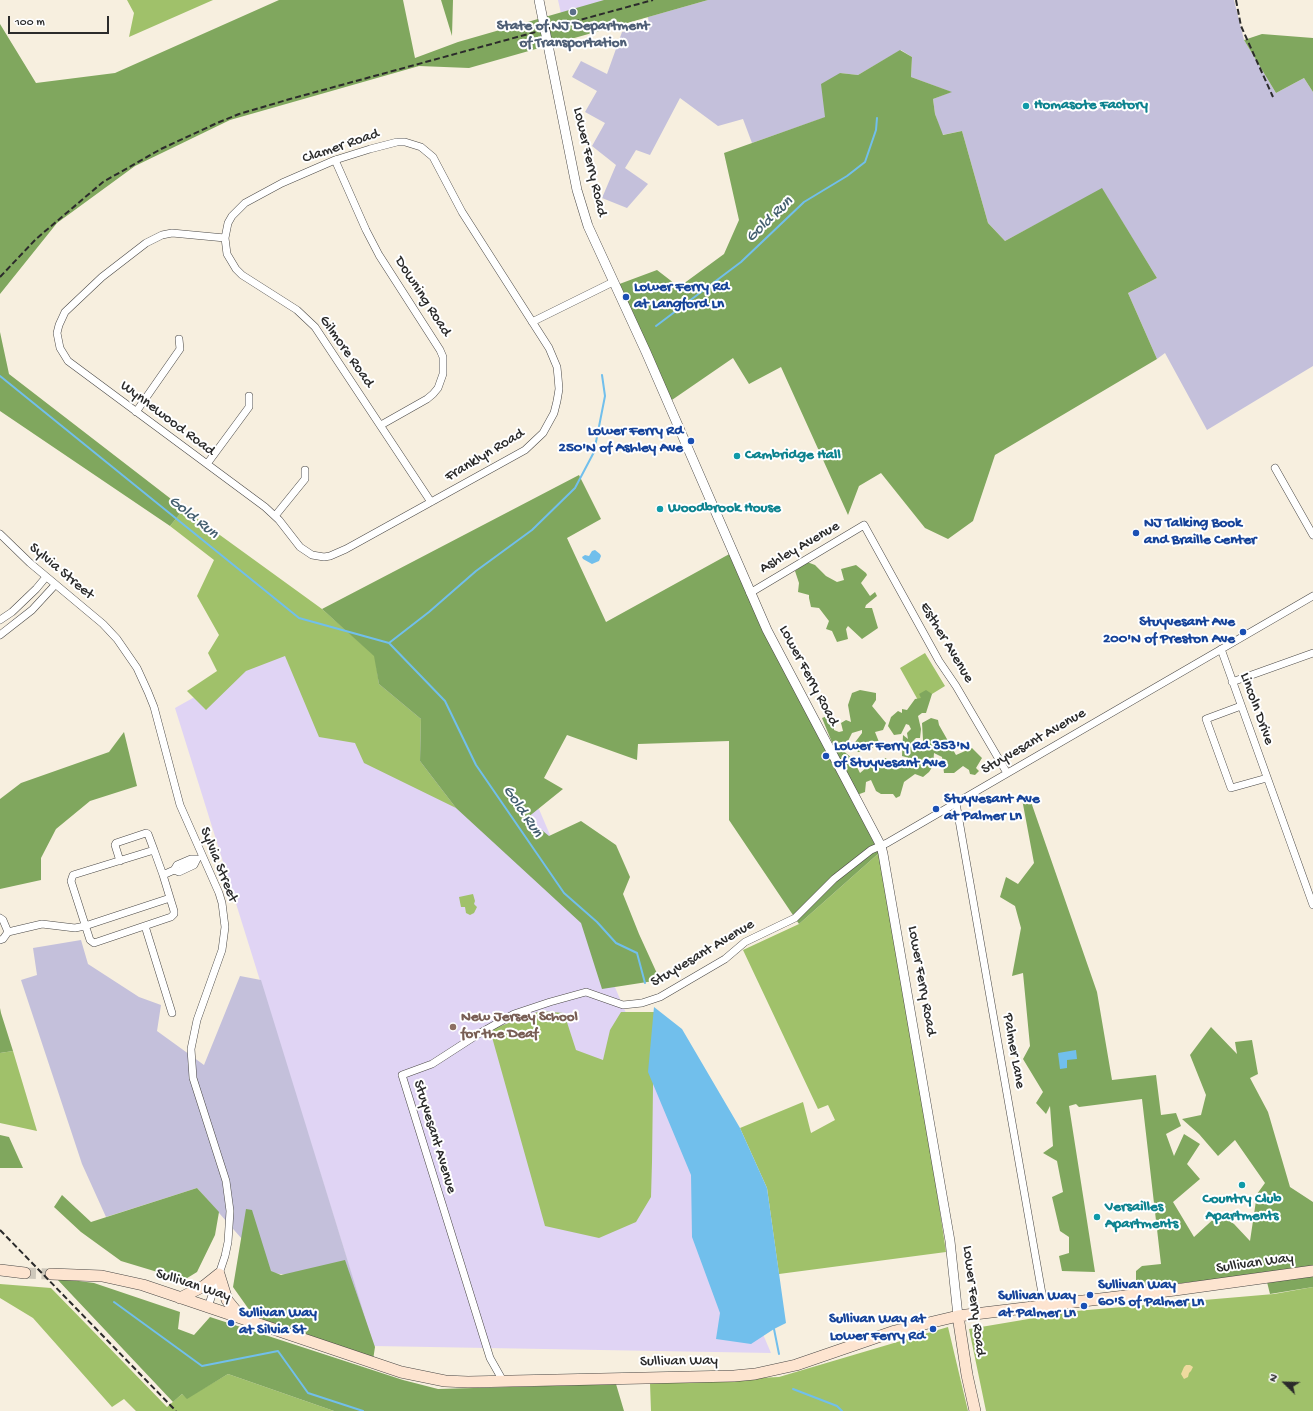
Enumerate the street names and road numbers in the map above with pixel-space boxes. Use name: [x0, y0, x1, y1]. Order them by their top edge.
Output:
street label: Lower Ferry Road: [568, 106, 610, 218]
street label: Clamer Road: [300, 126, 382, 168]
street label: Downing Road: [390, 254, 454, 340]
street label: Gilmore Road: [315, 313, 377, 391]
street label: Wynnewood Road: [116, 377, 218, 461]
street label: Franklyn Road: [442, 425, 528, 487]
street label: Ashley Avenue: [757, 518, 843, 578]
street label: Sylvia Street: [25, 540, 97, 604]
street label: Esther Avenue: [915, 599, 977, 687]
street label: Lower Ferry Road: [774, 623, 842, 729]
street label: Lincoln Drive: [1235, 670, 1277, 748]
street label: Stuyvesant Avenue: [979, 705, 1089, 779]
street label: Sylvia Street: [195, 825, 241, 905]
street label: Stuyvesant Avenue: [648, 916, 758, 992]
street label: Lower Ferry Road: [902, 925, 940, 1037]
street label: Palmer Lane: [998, 1012, 1028, 1090]
street label: Stuyvesant Avenue: [408, 1078, 460, 1196]
street label: Lower Ferry Road: [957, 1245, 989, 1357]
street label: Sullivan Way: [1215, 1250, 1295, 1278]
street label: Sullivan Way: [153, 1265, 233, 1307]
street label: Sullivan Way: [640, 1352, 718, 1372]

